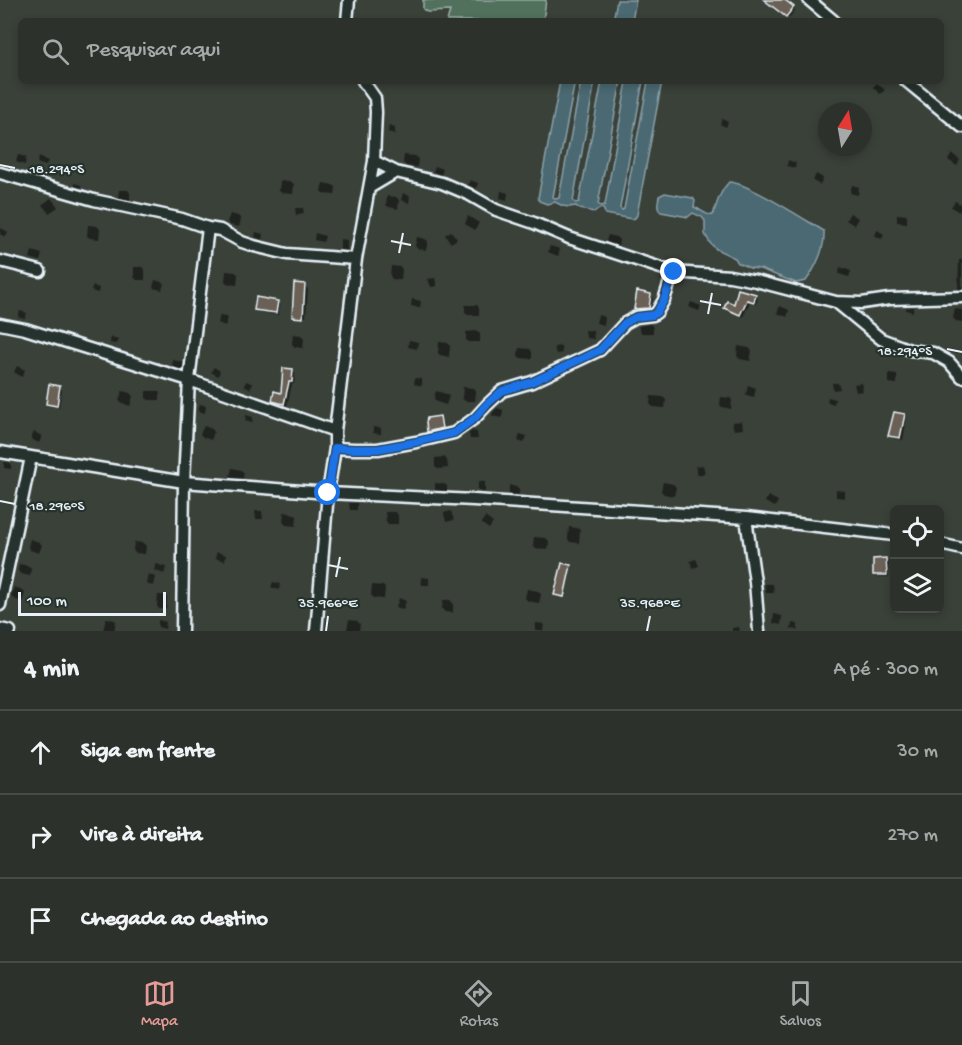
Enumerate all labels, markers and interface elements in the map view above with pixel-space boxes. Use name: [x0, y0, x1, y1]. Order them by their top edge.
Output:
search box: [18, 18, 944, 84]
icon: search: [39, 35, 72, 68]
text: Pesquisar aqui: [87, 38, 221, 64]
north arrow: [818, 102, 872, 156]
text: 18.294°S: [29, 161, 84, 179]
route end: [660, 258, 686, 284]
text: 18.294°S: [877, 343, 932, 361]
route start: [314, 479, 340, 505]
text: 18.296°S: [28, 498, 85, 516]
map controls: [890, 505, 944, 613]
button: locate: [890, 505, 944, 559]
button: layers: [890, 559, 944, 613]
scale bar: [18, 589, 166, 616]
text: 100 m: [27, 593, 67, 612]
text: 35.966°E: [297, 595, 358, 613]
text: 35.968°E: [619, 595, 681, 613]
text: 4 min: [24, 655, 79, 686]
text: A pé · 300 m: [834, 659, 938, 682]
icon: ahead: [24, 736, 57, 769]
text: Siga em frente: [81, 739, 215, 765]
text: 30 m: [897, 741, 938, 764]
icon: right: [24, 820, 57, 853]
text: Vire à direita: [81, 823, 203, 849]
text: 270 m: [888, 825, 938, 848]
icon: arrive: [24, 904, 57, 937]
text: Chegada ao destino: [81, 907, 268, 933]
tab: Mapa: [141, 977, 178, 1032]
tab: Rotas: [460, 977, 498, 1032]
tab: Salvos: [780, 977, 821, 1032]

